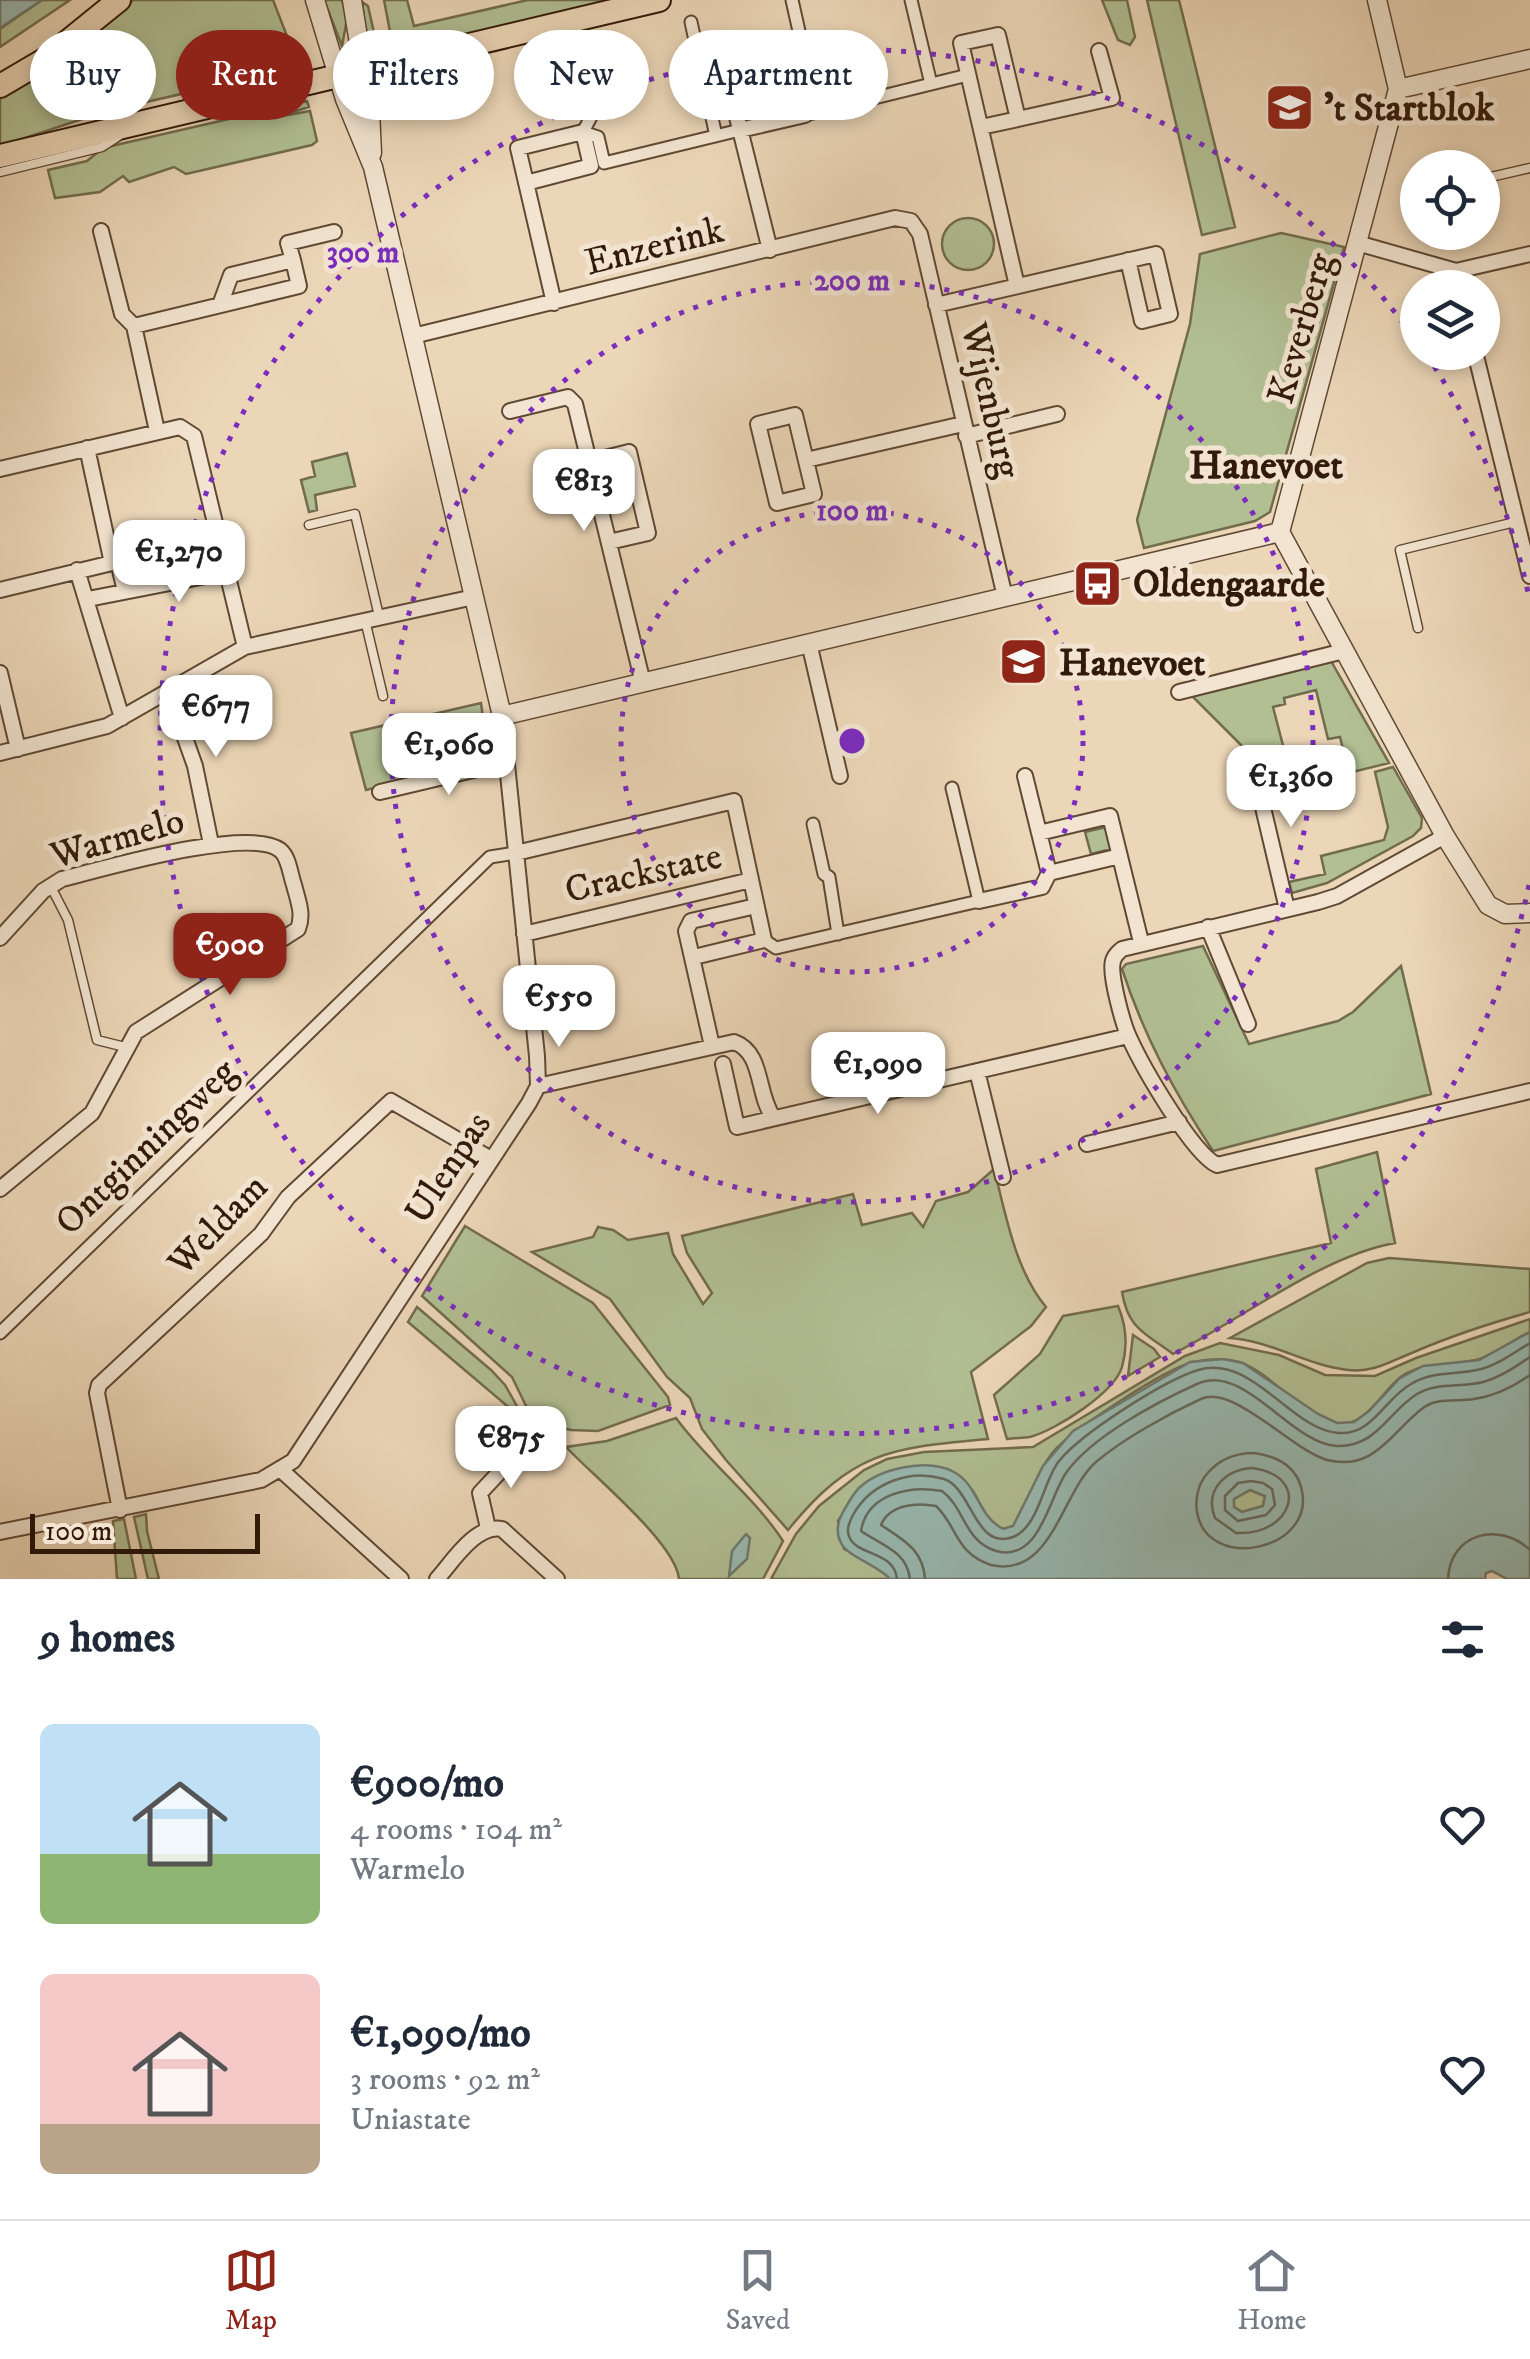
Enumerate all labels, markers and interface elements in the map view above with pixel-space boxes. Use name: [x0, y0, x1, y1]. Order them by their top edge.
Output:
chip: Buy: [30, 30, 156, 120]
chip: Rent: [176, 30, 313, 120]
chip: Filters: [333, 30, 494, 120]
chip: New: [514, 30, 649, 120]
chip: Apartment: [669, 30, 888, 120]
school or university icon: 't Startblok: [1263, 81, 1315, 133]
place label: 't Startblok: [1324, 85, 1496, 133]
map controls: [1400, 150, 1500, 370]
button: locate: [1400, 150, 1500, 250]
street label: Enzerink: [580, 206, 729, 287]
text: 300 m: [327, 235, 400, 272]
street label: Keverberg: [1258, 247, 1346, 410]
text: 200 m: [814, 263, 890, 300]
button: layers: [1400, 270, 1500, 370]
street label: Wijenburg: [949, 317, 1031, 483]
district label: Hanevoet: [1189, 442, 1343, 492]
pin: €813: [525, 449, 643, 534]
text: €813: [555, 461, 613, 501]
text: 100 m: [816, 493, 889, 530]
pin: €1,270: [98, 520, 260, 605]
text: €1,270: [135, 532, 223, 572]
bus stop icon: Oldengaarde: [1072, 557, 1124, 609]
place label: Oldengaarde: [1133, 561, 1325, 609]
school or university icon: Hanevoet: [998, 636, 1050, 688]
place label: Hanevoet: [1059, 640, 1205, 688]
pin: €677: [157, 675, 275, 760]
text: €677: [181, 687, 251, 727]
pin: €1,060: [368, 713, 530, 798]
centre of rings: [834, 723, 870, 759]
text: €1,060: [404, 725, 494, 765]
pin: €1,360: [1210, 745, 1372, 830]
text: €1,360: [1249, 757, 1333, 797]
street label: Warmelo: [44, 797, 190, 881]
street label: Crackstate: [560, 833, 727, 915]
pin: €900: [171, 913, 289, 998]
text: €900: [195, 925, 265, 965]
pin: €550: [500, 965, 618, 1050]
text: €550: [525, 977, 593, 1017]
pin: €1,090: [797, 1032, 959, 1117]
text: €1,090: [833, 1044, 923, 1084]
street label: Ontginningweg: [45, 1048, 248, 1246]
street label: Ulenpas: [395, 1103, 503, 1233]
street label: Weldam: [157, 1164, 279, 1287]
pin: €875: [452, 1406, 570, 1491]
text: €875: [477, 1418, 545, 1458]
scale bar: [30, 1509, 260, 1554]
text: 100 m: [45, 1514, 112, 1549]
icon: filters: [1435, 1612, 1490, 1667]
text: 9 homes: [40, 1613, 175, 1665]
text: €900/mo: [350, 1758, 504, 1810]
icon: home: [120, 1764, 240, 1884]
icon: heart: [1435, 1797, 1490, 1852]
text: 4 rooms · 104 m²: [350, 1810, 562, 1850]
text: Warmelo: [350, 1850, 465, 1890]
text: €1,090/mo: [350, 2008, 531, 2060]
icon: home: [120, 2014, 240, 2134]
icon: heart: [1435, 2047, 1490, 2102]
text: 3 rooms · 92 m²: [350, 2060, 540, 2100]
text: Uniastate: [350, 2100, 471, 2140]
tab: Map: [224, 2243, 279, 2338]
tab: Saved: [726, 2243, 790, 2338]
tab: Home: [1237, 2243, 1306, 2338]

